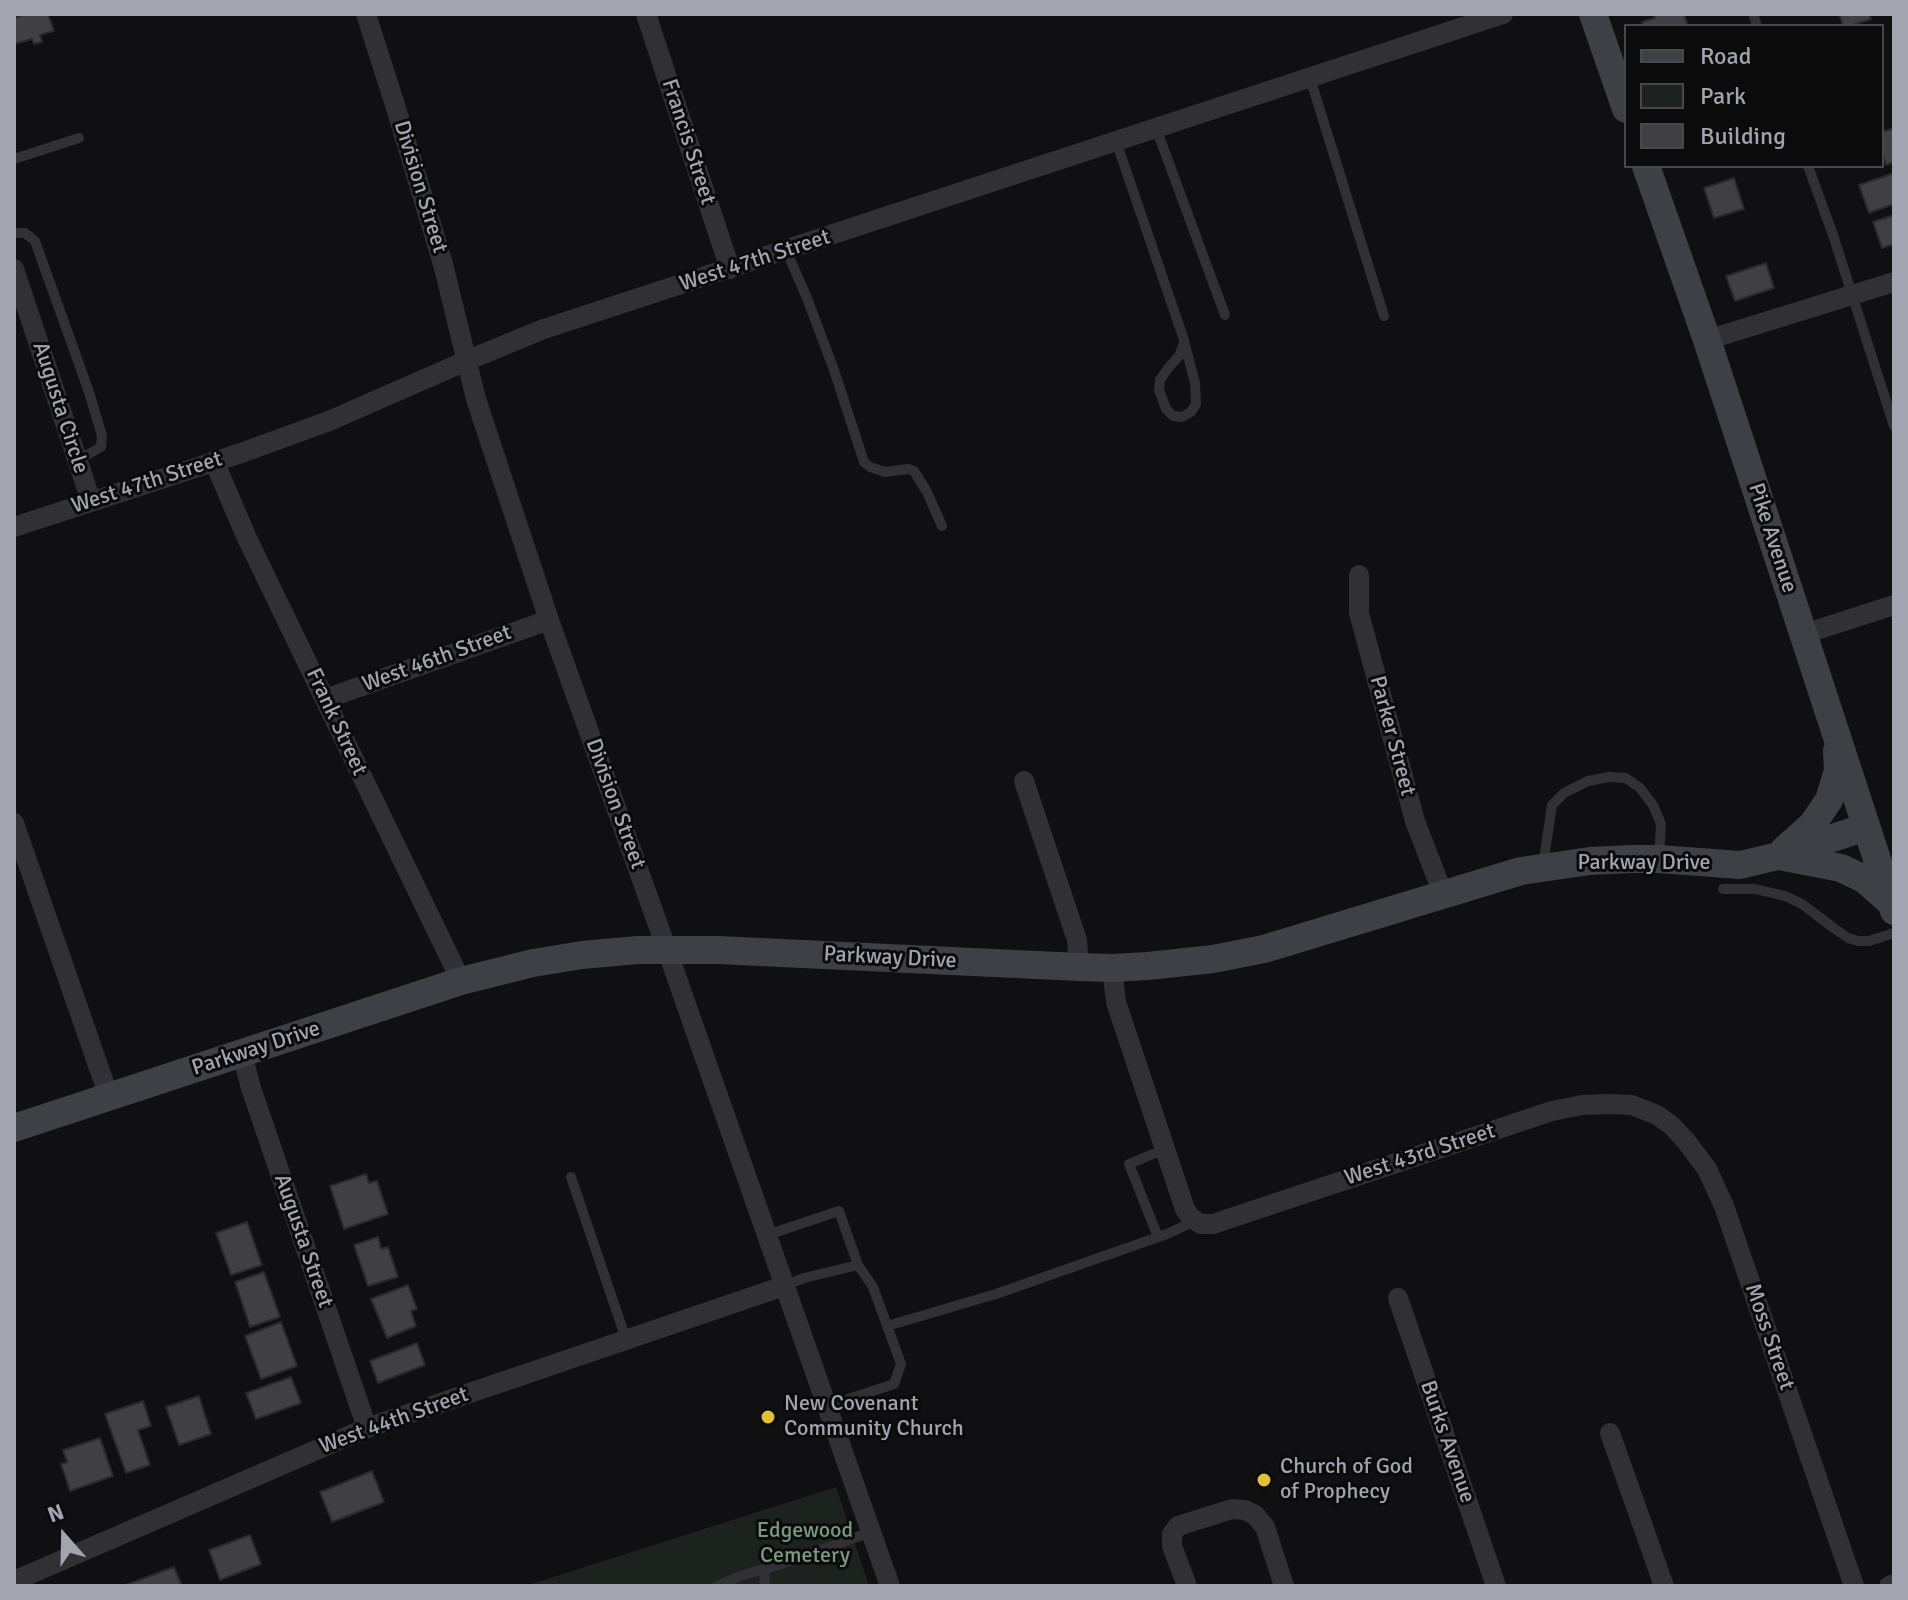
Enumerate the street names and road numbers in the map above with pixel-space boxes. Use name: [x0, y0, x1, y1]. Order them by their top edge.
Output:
street label: Francis Street: [655, 76, 721, 208]
street label: Division Street: [387, 118, 453, 256]
street label: West 47th Street: [676, 224, 834, 298]
street label: Augusta Circle: [26, 339, 94, 477]
street label: West 47th Street: [68, 446, 226, 520]
street label: Pike Avenue: [1742, 480, 1802, 596]
street label: West 46th Street: [359, 620, 515, 698]
street label: Frank Street: [300, 664, 372, 780]
street label: Parker Street: [1363, 673, 1421, 799]
street label: Division Street: [579, 735, 651, 873]
street label: Parkway Drive: [1577, 850, 1711, 876]
street label: Parkway Drive: [823, 941, 957, 975]
street label: Parkway Drive: [189, 1016, 323, 1082]
street label: West 43rd Street: [1342, 1118, 1498, 1192]
street label: Augusta Street: [268, 1171, 338, 1311]
street label: Moss Street: [1739, 1280, 1799, 1394]
street label: Burks Avenue: [1414, 1377, 1480, 1507]
street label: West 44th Street: [316, 1382, 472, 1460]

